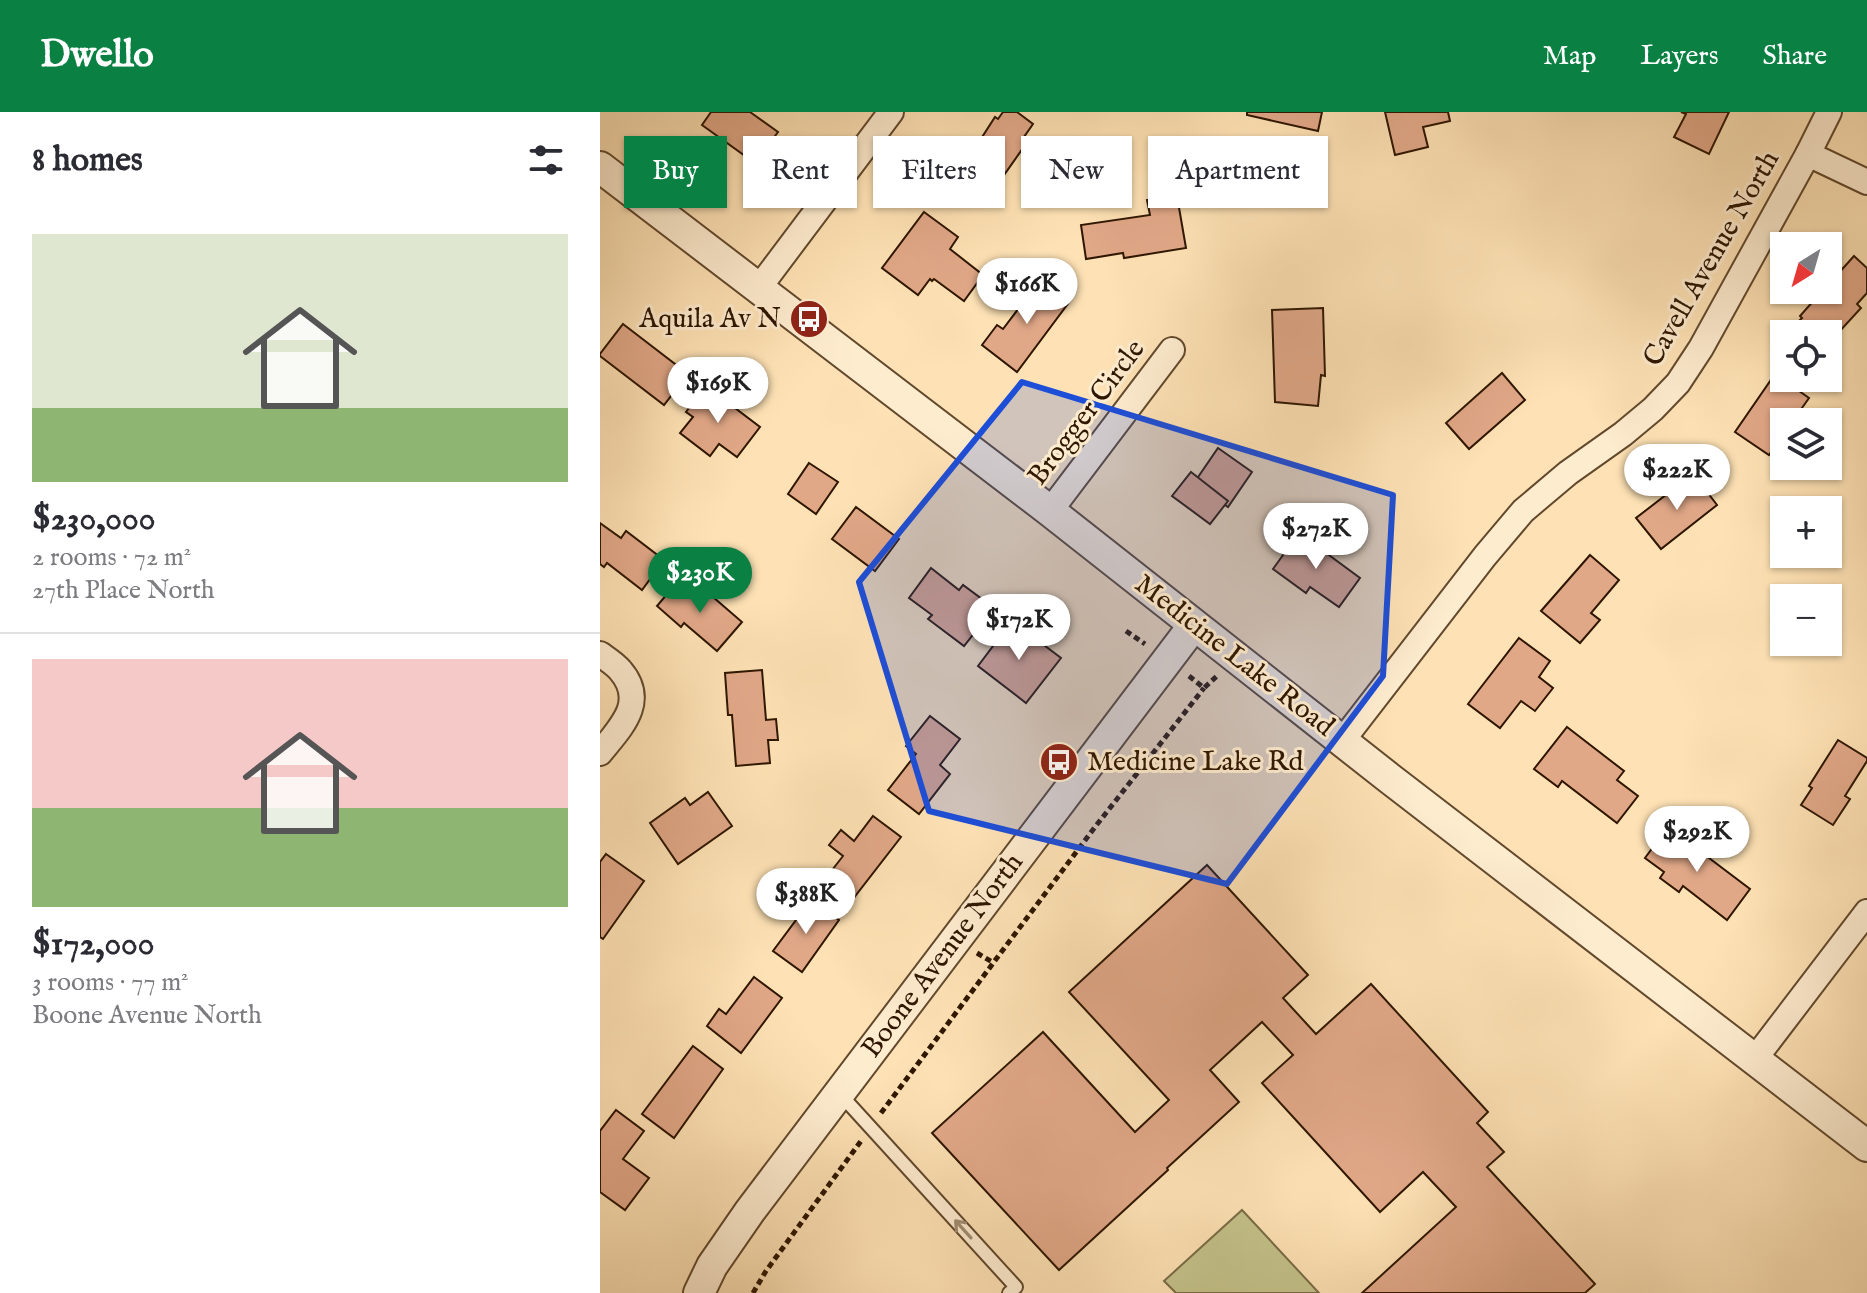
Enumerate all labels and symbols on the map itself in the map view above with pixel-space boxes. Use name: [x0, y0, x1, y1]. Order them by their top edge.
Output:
street label: Cavell Avenue North: [1636, 145, 1788, 373]
north arrow: [1770, 232, 1842, 304]
pin: $166K: [971, 258, 1083, 326]
bus stop icon: Aquila Av N: [788, 298, 830, 340]
place label: Aquila Av N: [638, 302, 781, 337]
street label: Brogger Circle: [1021, 333, 1153, 493]
pin: $169K: [662, 357, 774, 425]
pin: $222K: [1621, 444, 1733, 512]
pin: $272K: [1260, 503, 1372, 571]
pin: $230K: [644, 547, 756, 615]
street label: Medicine Lake Road: [1127, 567, 1341, 745]
pin: $172K: [963, 594, 1075, 662]
bus stop icon: Medicine Lake Rd: [1038, 741, 1080, 783]
place label: Medicine Lake Rd: [1087, 745, 1304, 780]
pin: $292K: [1641, 806, 1753, 874]
street label: Boone Avenue North: [855, 847, 1031, 1065]
pin: $388K: [750, 868, 862, 936]
one-way arrow: [954, 1219, 973, 1240]

